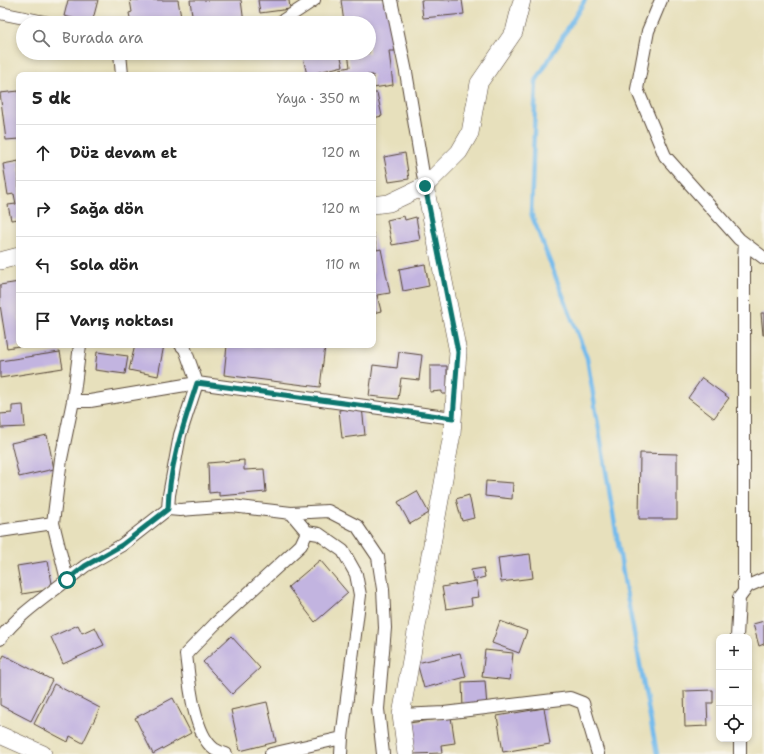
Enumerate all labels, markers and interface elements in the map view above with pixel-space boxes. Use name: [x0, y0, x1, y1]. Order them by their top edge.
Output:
search box: [16, 16, 376, 60]
icon: search: [30, 27, 52, 49]
text: Burada ara: [62, 28, 143, 48]
text: 5 dk: [32, 87, 71, 109]
text: Yaya · 350 m: [276, 90, 360, 107]
icon: ahead: [32, 142, 54, 164]
text: Düz devam et: [70, 143, 177, 163]
text: 120 m: [322, 144, 360, 161]
route end: [416, 177, 434, 195]
icon: right: [32, 198, 54, 220]
text: Sağa dön: [70, 199, 144, 219]
text: 120 m: [322, 200, 360, 217]
icon: left: [32, 254, 54, 276]
text: Sola dön: [70, 255, 139, 275]
text: 110 m: [325, 256, 360, 273]
icon: arrive: [32, 310, 54, 332]
text: Varış noktası: [70, 311, 174, 331]
route start: [58, 571, 76, 589]
map controls: [716, 634, 752, 742]
button: +: [716, 634, 752, 670]
button: −: [716, 670, 752, 706]
button: locate: [716, 706, 752, 742]

